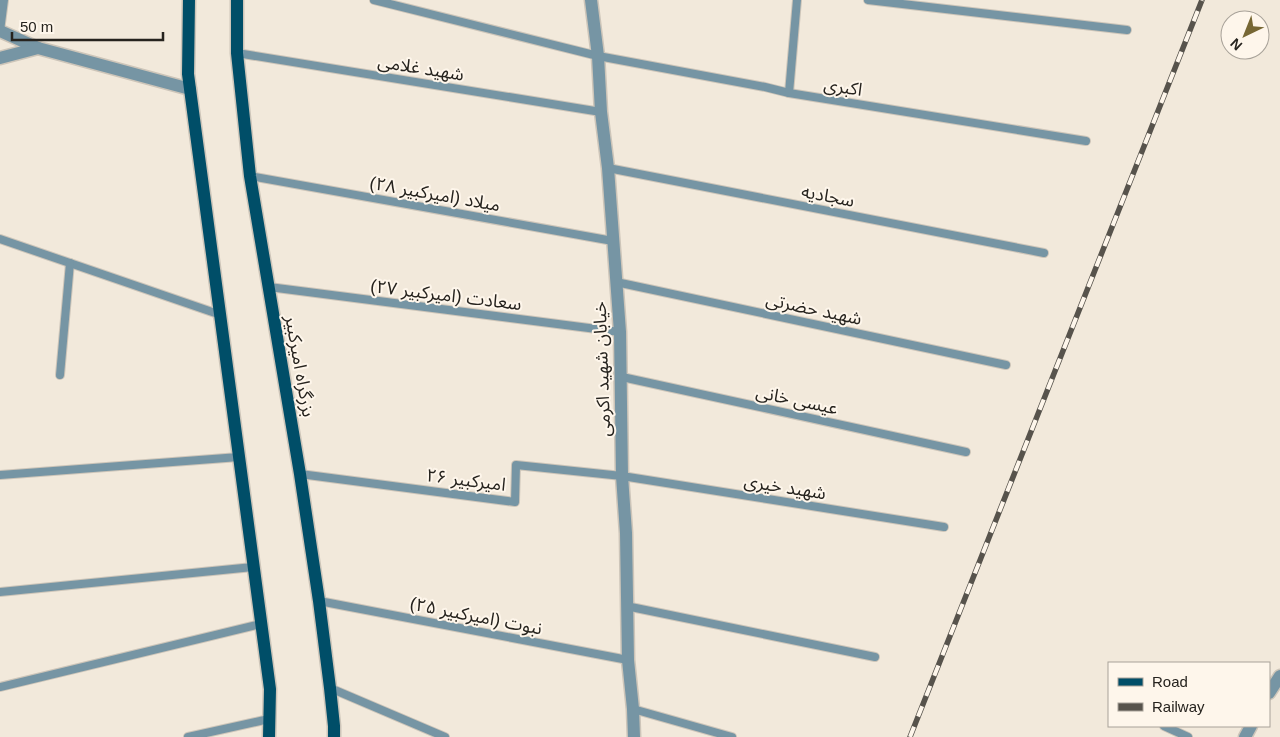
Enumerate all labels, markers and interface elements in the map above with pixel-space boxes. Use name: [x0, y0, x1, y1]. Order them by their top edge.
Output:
scale bar: [12, 10, 164, 42]
north arrow: [1220, 10, 1270, 60]
text: 50 m: [20, 18, 53, 35]
text: N: [1227, 35, 1245, 54]
street label: شهید غلامی: [376, 51, 466, 86]
street label: اکبری: [822, 74, 864, 101]
street label: میلاد (امیرکبیر ۲۸): [368, 173, 502, 216]
street label: سجادیه: [800, 181, 856, 211]
street label: سعادت (امیرکبیر ۲۷): [369, 276, 523, 315]
street label: شهید حضرتی: [764, 289, 864, 330]
street label: خیابان شهید اکرمی: [590, 301, 615, 437]
street label: بزرگراه امیرکبیر: [280, 313, 319, 419]
street label: عیسی خانی: [754, 382, 840, 419]
street label: امیرکبیر ۲۶: [425, 465, 507, 496]
street label: شهید خیری: [742, 471, 827, 504]
street label: نبوت (امیرکبیر ۲۵): [408, 593, 544, 640]
legend: [1108, 662, 1270, 727]
text: Road: [1152, 673, 1188, 690]
text: Railway: [1152, 698, 1205, 715]

